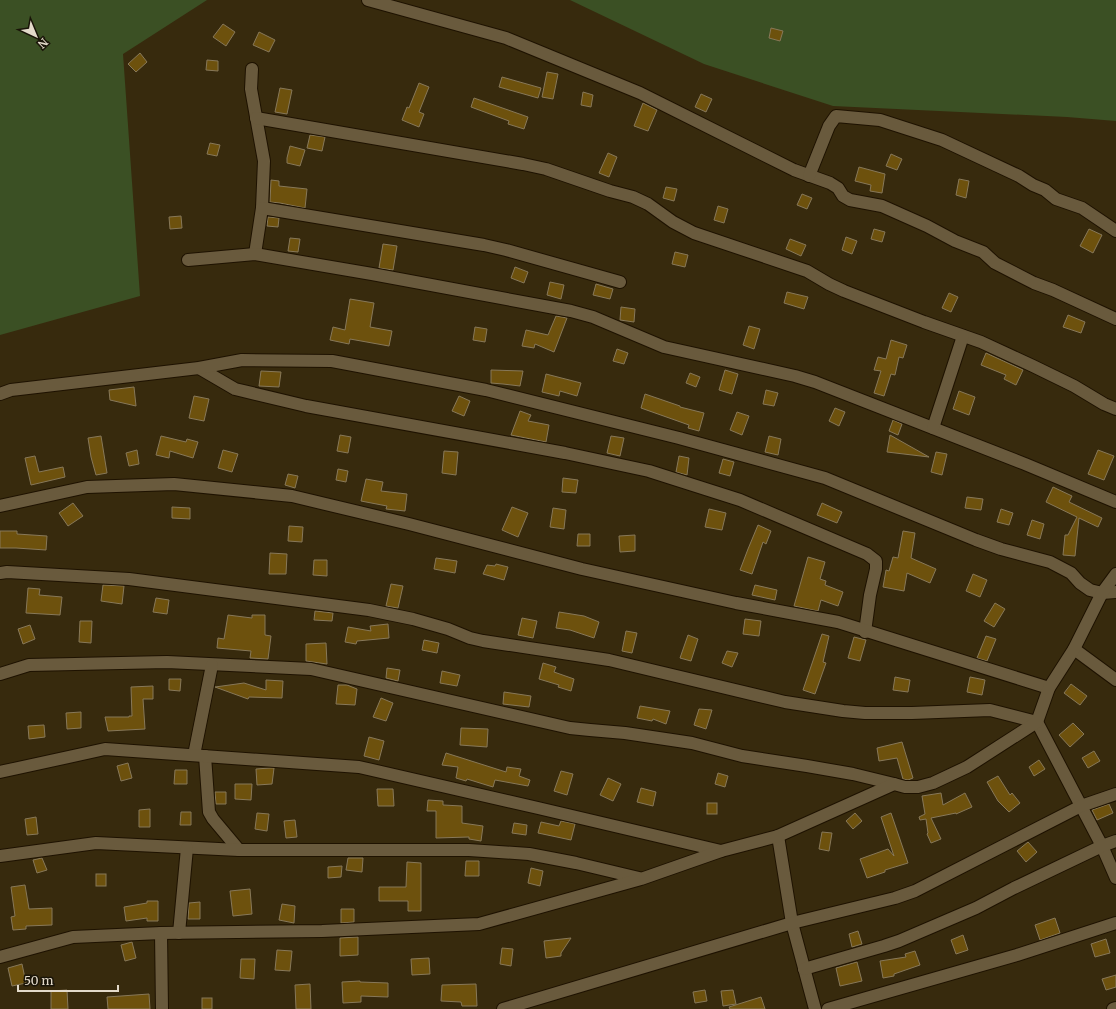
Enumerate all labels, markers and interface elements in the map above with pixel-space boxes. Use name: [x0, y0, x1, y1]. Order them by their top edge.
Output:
north arrow: [16, 16, 56, 56]
text: N: [35, 35, 51, 51]
scale bar: [18, 967, 118, 993]
text: 50 m: [24, 973, 53, 988]

